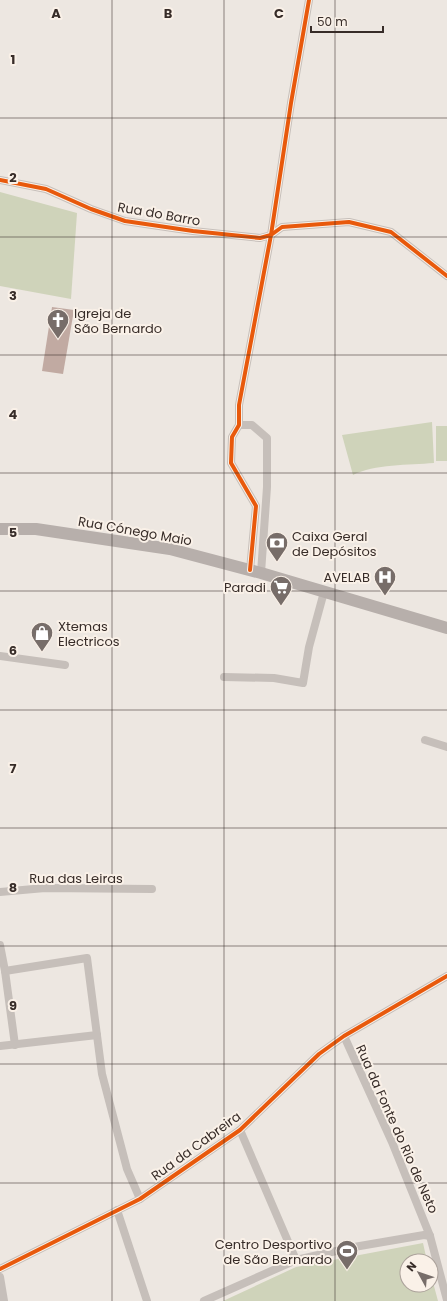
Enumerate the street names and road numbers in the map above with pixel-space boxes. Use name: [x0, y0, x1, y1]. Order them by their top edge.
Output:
street label: Rua do Barro: [116, 197, 202, 231]
street label: Rua Cónego Maio: [77, 512, 193, 550]
street label: Rua das Leiras: [29, 869, 123, 888]
street label: Rua da Fonte do Rio de Neto: [351, 1042, 443, 1216]
street label: Rua da Cabreira: [147, 1107, 245, 1185]

